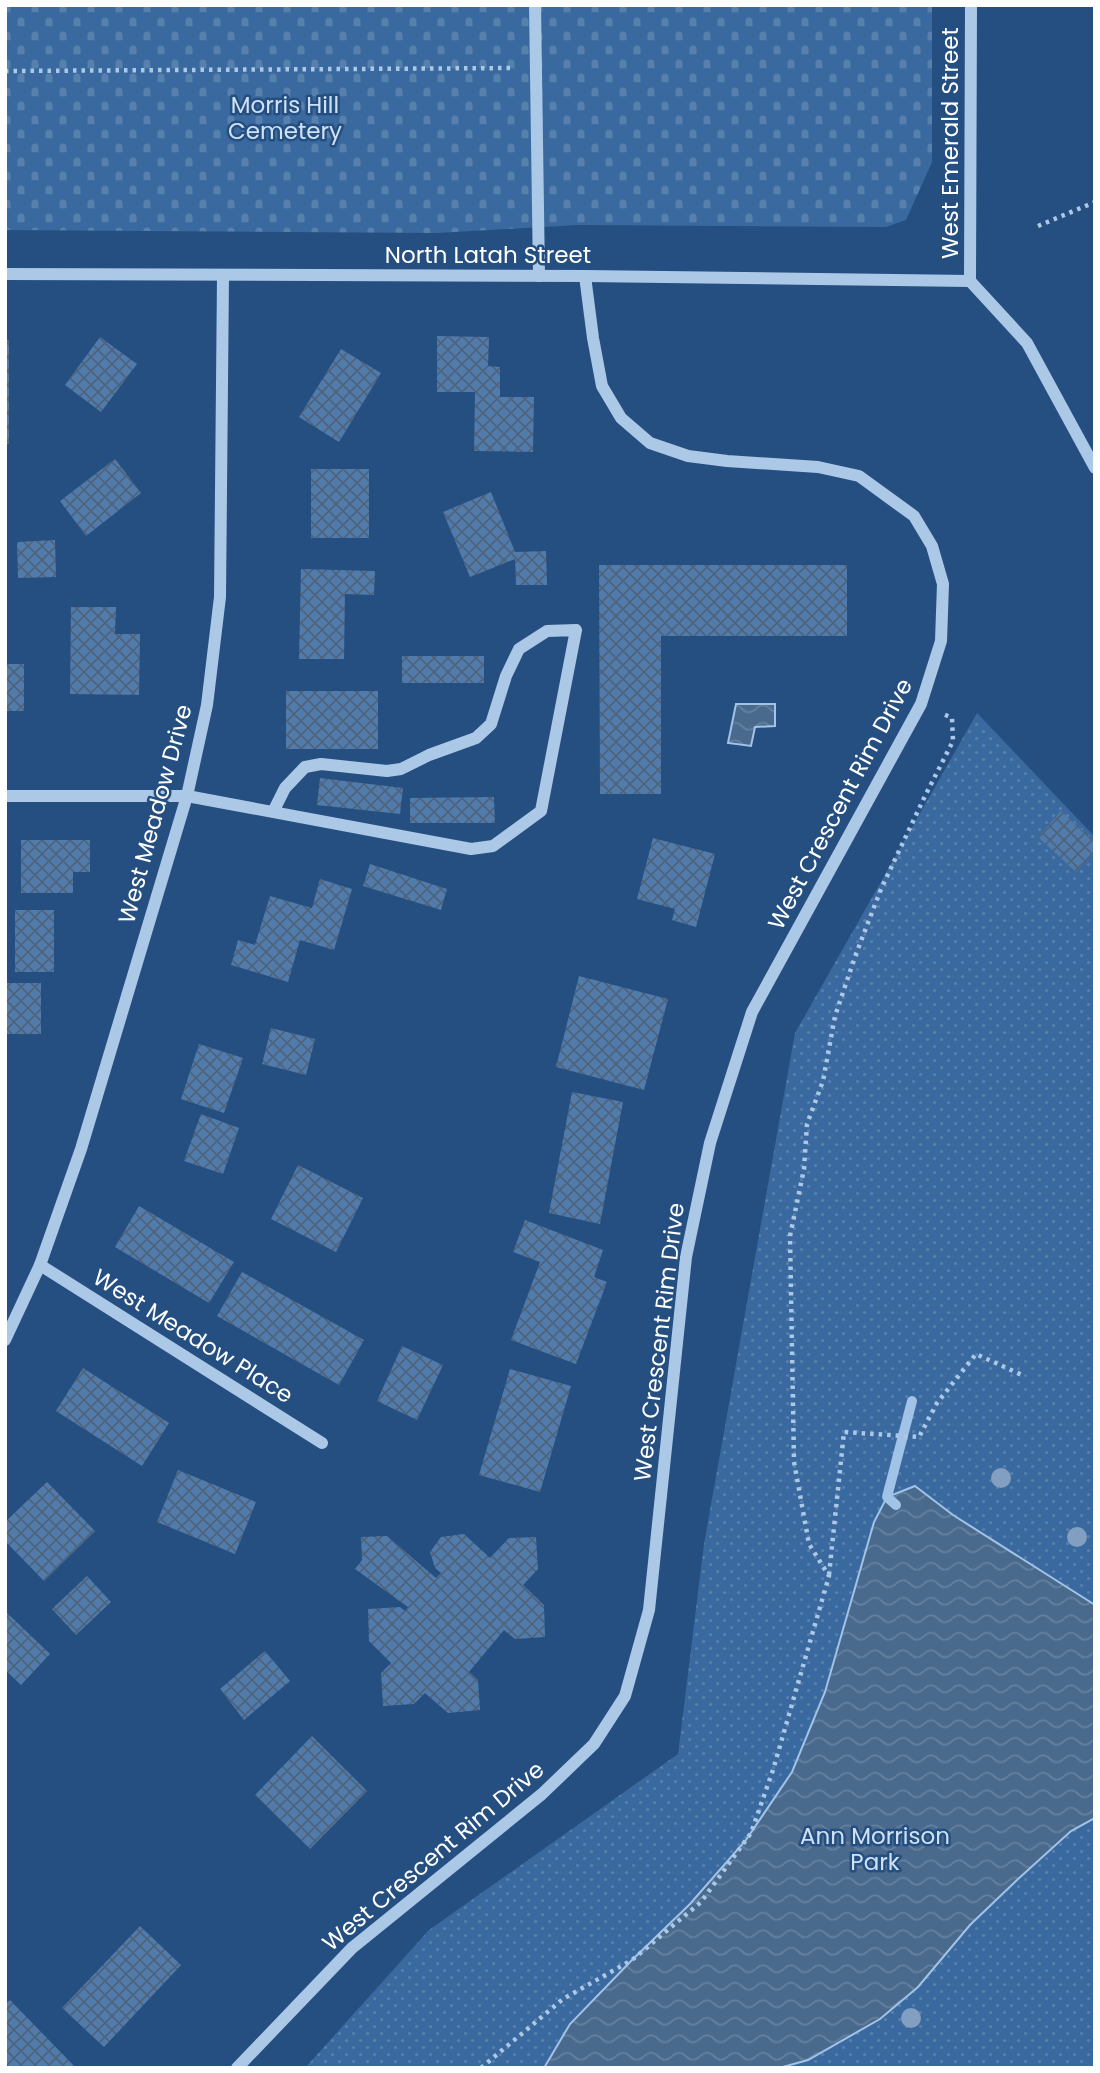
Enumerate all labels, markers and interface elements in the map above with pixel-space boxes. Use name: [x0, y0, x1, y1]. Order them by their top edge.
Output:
street label: West Emerald Street: [934, 27, 966, 259]
park label: Morris Hill Cemetery: [228, 89, 342, 147]
street label: North Latah Street: [385, 239, 591, 271]
street label: West Crescent Rim Drive: [760, 673, 920, 935]
street label: West Meadow Drive: [110, 701, 200, 927]
street label: West Crescent Rim Drive: [626, 1201, 692, 1483]
street label: West Meadow Place: [87, 1261, 299, 1411]
street label: West Crescent Rim Drive: [315, 1754, 551, 1958]
park label: Ann Morrison Park: [800, 1820, 950, 1878]

